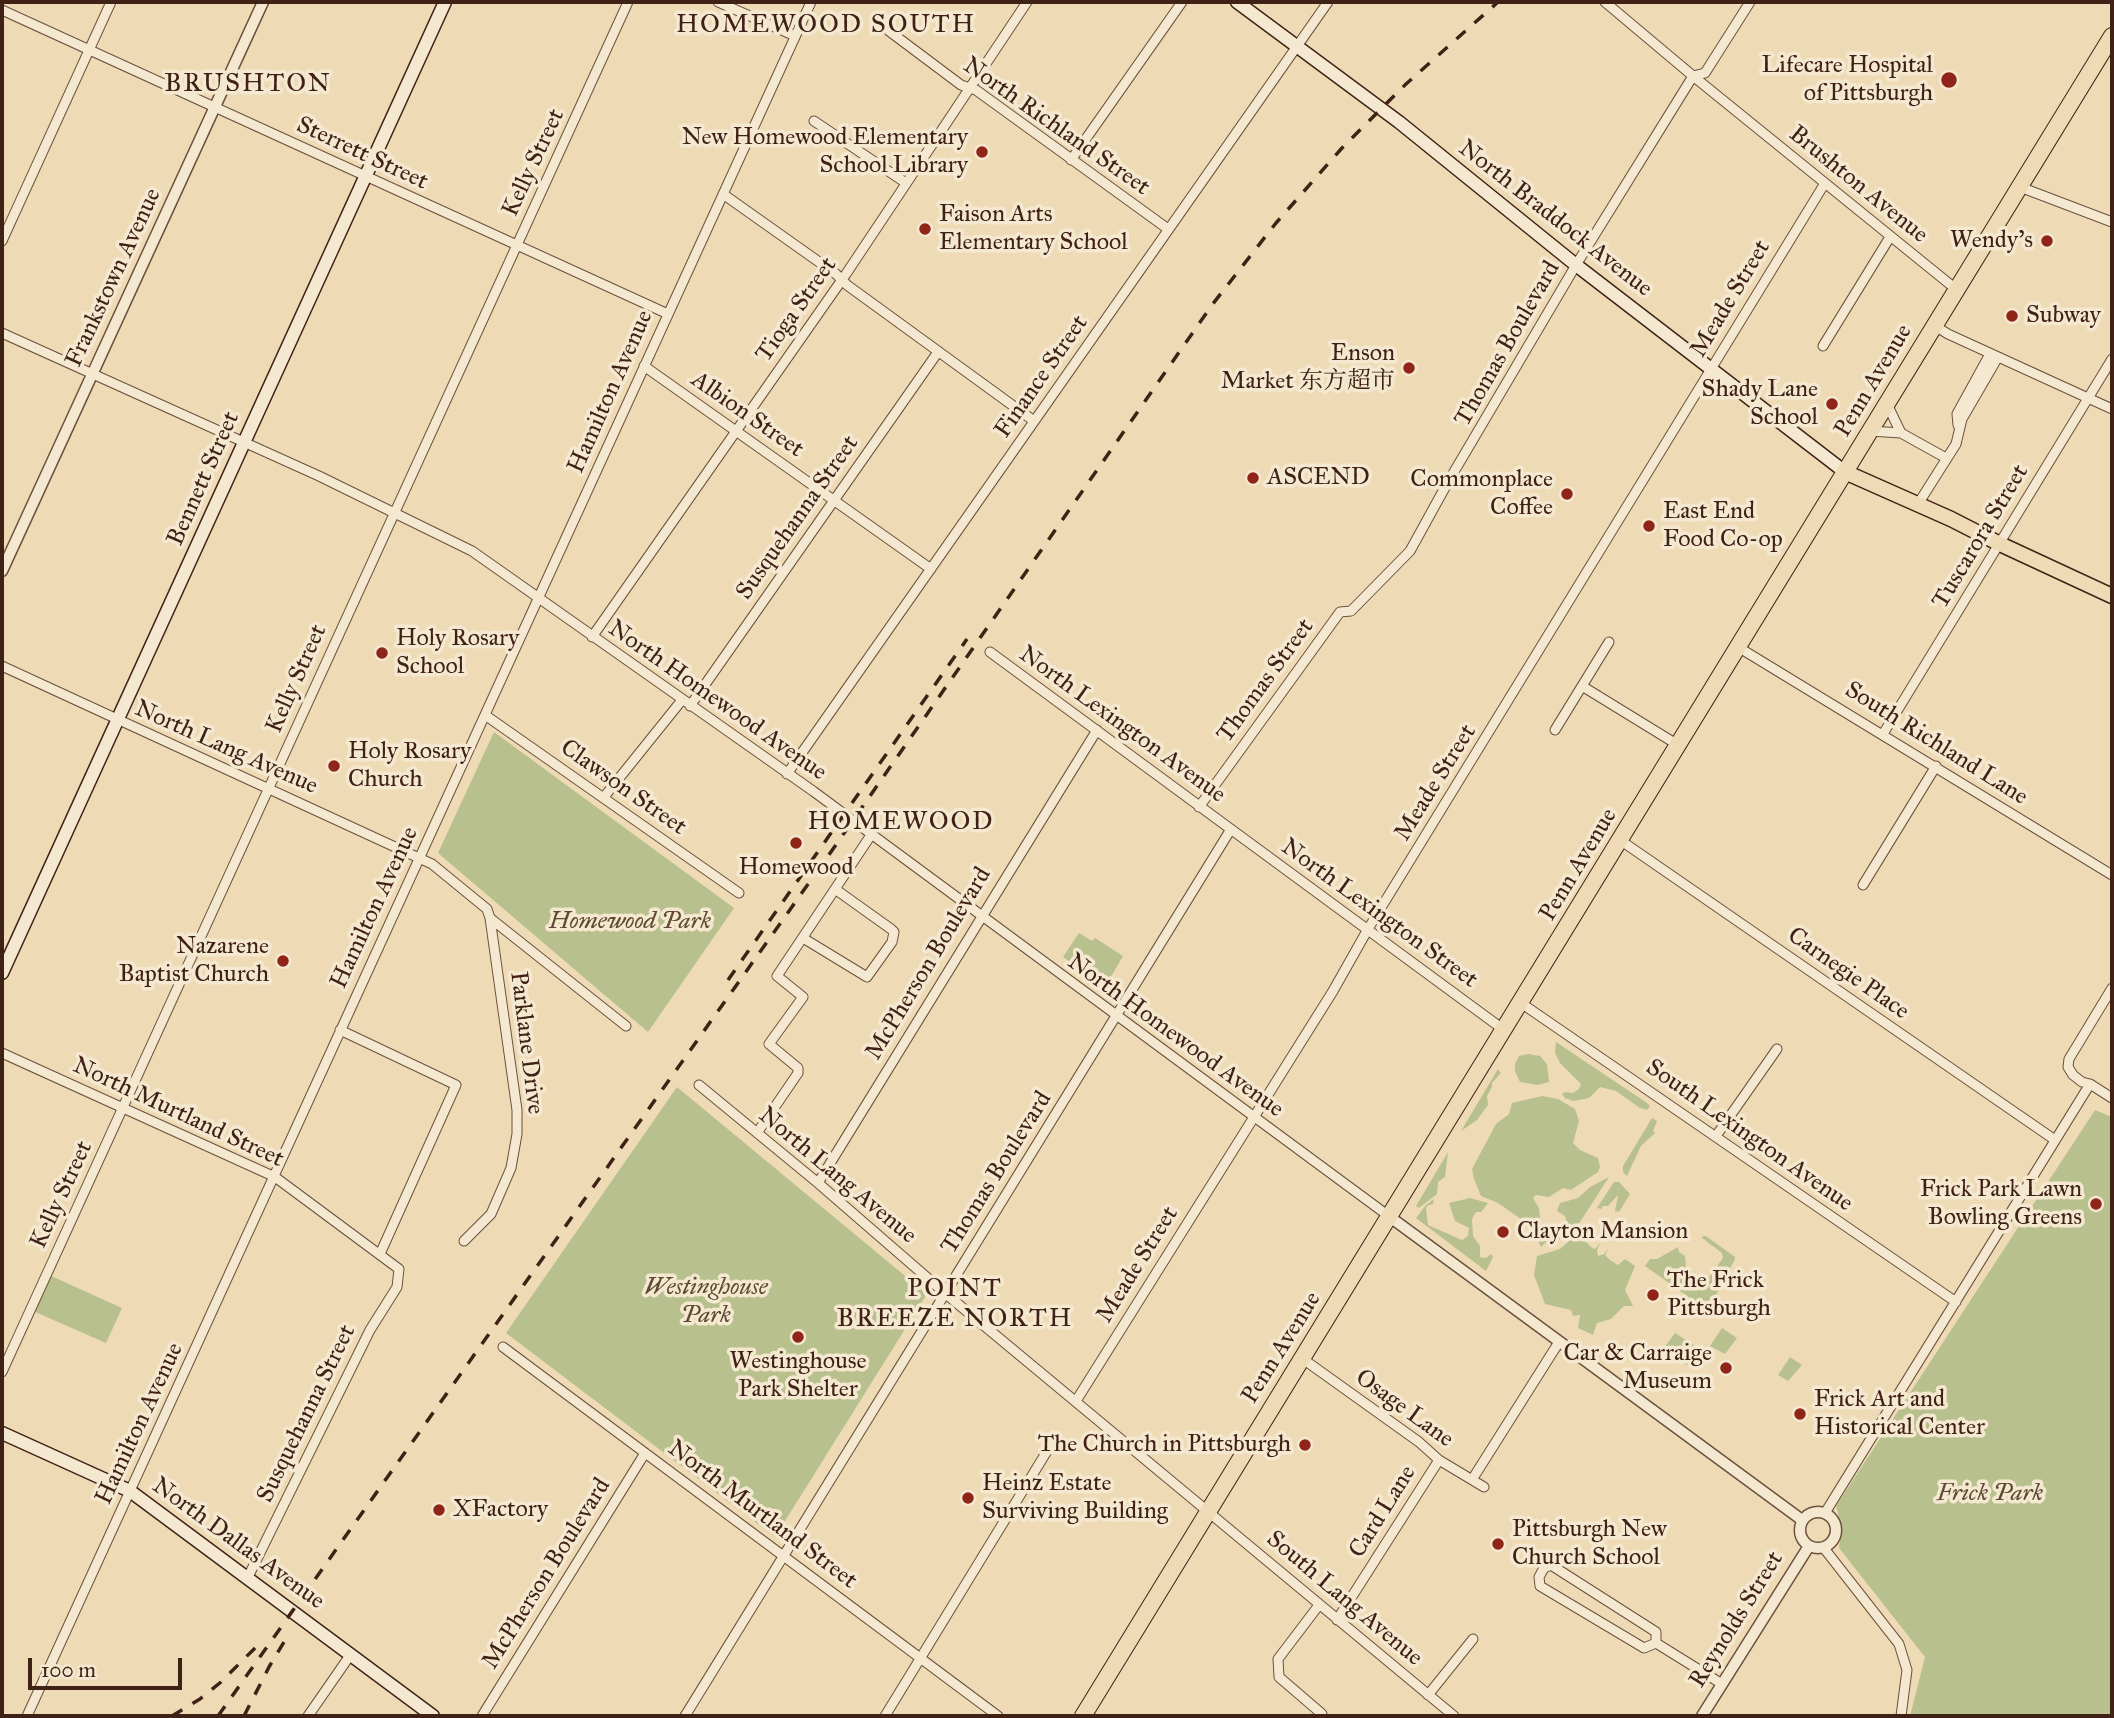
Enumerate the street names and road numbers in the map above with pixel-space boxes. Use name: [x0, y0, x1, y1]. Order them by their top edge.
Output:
street label: North Richland Street: [957, 52, 1155, 202]
street label: Kelly Street: [497, 105, 571, 221]
street label: Sterrett Street: [292, 111, 432, 197]
street label: Brushton Avenue: [1783, 120, 1933, 250]
street label: North Braddock Avenue: [1452, 134, 1658, 304]
street label: Frankstown Avenue: [60, 184, 168, 372]
street label: Meade Street: [1685, 235, 1777, 363]
street label: Tioga Street: [750, 252, 844, 368]
street label: Thomas Boulevard: [1449, 256, 1567, 432]
street label: Hamilton Avenue: [562, 306, 660, 478]
street label: Finance Street: [989, 310, 1095, 444]
street label: Penn Avenue: [1829, 319, 1919, 443]
street label: Albion Street: [685, 366, 809, 464]
street label: Bennett Street: [162, 408, 246, 550]
street label: Susquehanna Street: [731, 430, 865, 606]
street label: Tuscarora Street: [1927, 460, 2035, 614]
street label: Thomas Street: [1212, 614, 1320, 748]
street label: North Homewood Avenue: [602, 615, 832, 787]
street label: Kelly Street: [260, 620, 334, 738]
street label: North Lexington Avenue: [1013, 640, 1231, 810]
street label: South Richland Lane: [1839, 676, 2033, 812]
street label: North Lang Avenue: [130, 695, 322, 801]
street label: Meade Street: [1389, 720, 1483, 846]
street label: Clawson Street: [554, 734, 692, 842]
street label: Penn Avenue: [1534, 803, 1624, 927]
street label: Hamilton Avenue: [325, 823, 425, 993]
street label: North Lexington Street: [1275, 833, 1483, 995]
street label: McPherson Boulevard: [860, 863, 998, 1065]
street label: Carnegie Place: [1782, 922, 1914, 1026]
street label: North Homewood Avenue: [1061, 948, 1289, 1124]
street label: Parklane Drive: [503, 970, 549, 1116]
street label: North Murtland Street: [68, 1051, 288, 1175]
street label: South Lexington Avenue: [1640, 1054, 1858, 1218]
street label: Thomas Boulevard: [936, 1087, 1058, 1259]
street label: North Lang Avenue: [752, 1102, 922, 1250]
street label: Kelly Street: [25, 1137, 99, 1253]
street label: Meade Street: [1091, 1202, 1185, 1328]
street label: Penn Avenue: [1236, 1287, 1328, 1409]
street label: Susquehanna Street: [252, 1321, 362, 1507]
street label: Hamilton Avenue: [90, 1339, 190, 1509]
street label: Osage Lane: [1349, 1364, 1459, 1454]
street label: North Murtland Street: [662, 1434, 862, 1596]
street label: Card Lane: [1343, 1461, 1423, 1563]
street label: North Dallas Avenue: [146, 1472, 330, 1616]
street label: McPherson Boulevard: [477, 1473, 617, 1675]
street label: South Lang Avenue: [1260, 1525, 1428, 1673]
street label: Reynolds Street: [1684, 1547, 1790, 1693]

